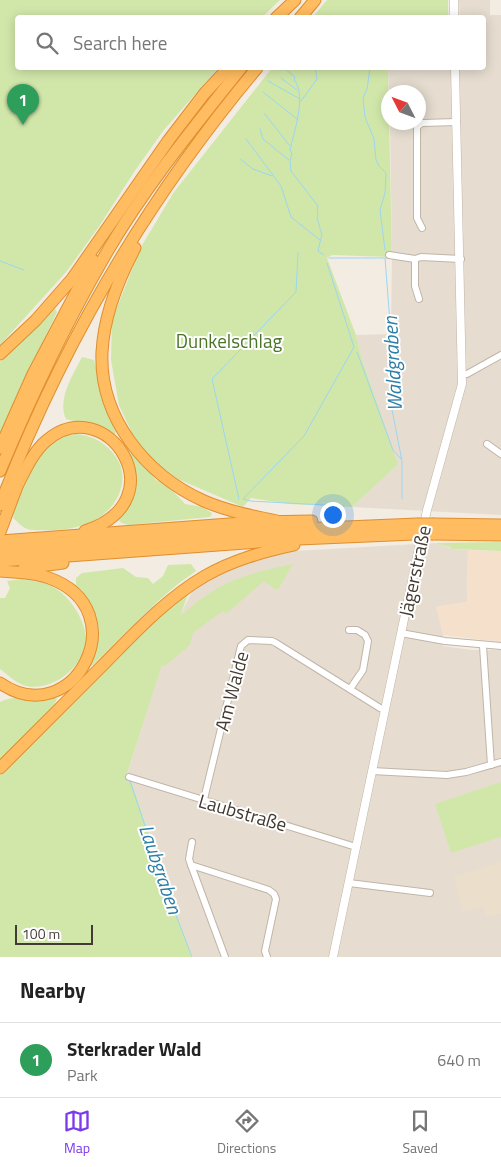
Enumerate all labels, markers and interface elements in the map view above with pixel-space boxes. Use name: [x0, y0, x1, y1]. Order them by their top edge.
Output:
search box: [15, 15, 486, 70]
text: Search here: [73, 28, 167, 57]
icon: search: [33, 29, 61, 57]
pin: 1: [7, 84, 39, 125]
north arrow: [381, 85, 426, 130]
water label: Waldgraben: [374, 315, 410, 412]
park label: Dunkelschlag: [176, 326, 282, 355]
your location: [320, 502, 346, 528]
street label: Jägerstraße: [390, 522, 438, 620]
street label: Am Walde: [206, 648, 256, 734]
street label: Laubstraße: [195, 786, 291, 838]
water label: Laubgraben: [131, 820, 191, 919]
scale bar: [15, 922, 92, 945]
text: 100 m: [22, 923, 60, 944]
text: Nearby: [20, 974, 85, 1006]
text: Sterkrader Wald: [67, 1034, 202, 1063]
text: 1: [32, 1048, 40, 1072]
text: 640 m: [437, 1048, 481, 1072]
text: Park: [67, 1063, 98, 1087]
tab: Map: [63, 1107, 91, 1158]
tab: Directions: [217, 1107, 276, 1158]
tab: Saved: [402, 1107, 438, 1158]

